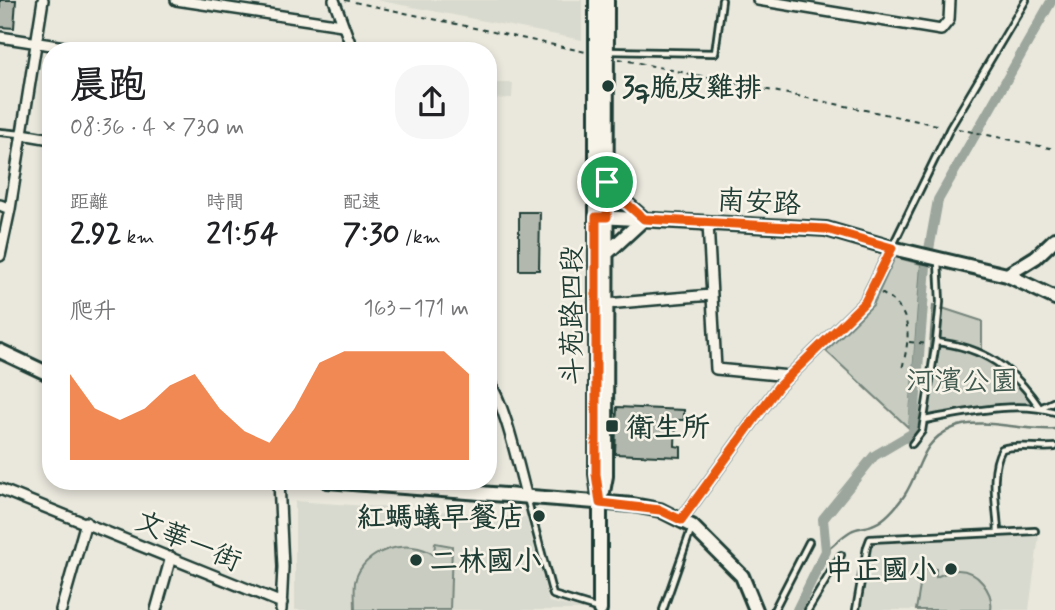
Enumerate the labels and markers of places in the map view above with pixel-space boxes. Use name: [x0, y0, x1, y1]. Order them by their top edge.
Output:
place label: 3q脆皮雞排: [622, 70, 762, 107]
marker: 3q脆皮雞排: [600, 78, 616, 94]
pin: [577, 152, 637, 212]
place label: 衛生所: [626, 410, 710, 447]
marker: 衛生所: [604, 418, 620, 434]
place label: 紅螞蟻早餐店: [357, 500, 525, 537]
marker: 紅螞蟻早餐店: [531, 508, 547, 524]
place label: 二林國小: [430, 544, 542, 581]
marker: 二林國小: [408, 552, 424, 568]
place label: 中正國小: [825, 553, 937, 590]
marker: 中正國小: [943, 561, 959, 577]

